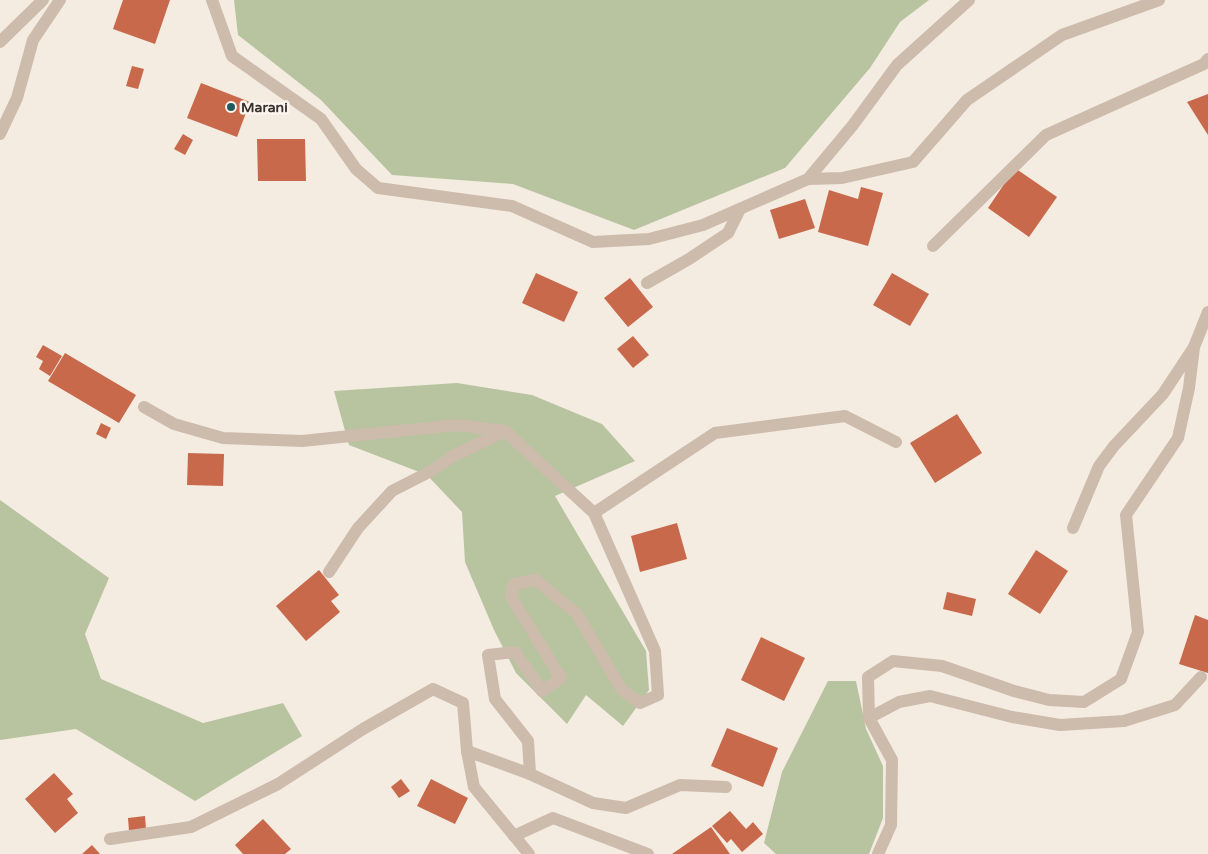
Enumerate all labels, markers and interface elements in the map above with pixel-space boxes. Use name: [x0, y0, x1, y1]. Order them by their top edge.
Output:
place label: Marani: [241, 99, 288, 116]
marker: Marani: [225, 101, 237, 113]

